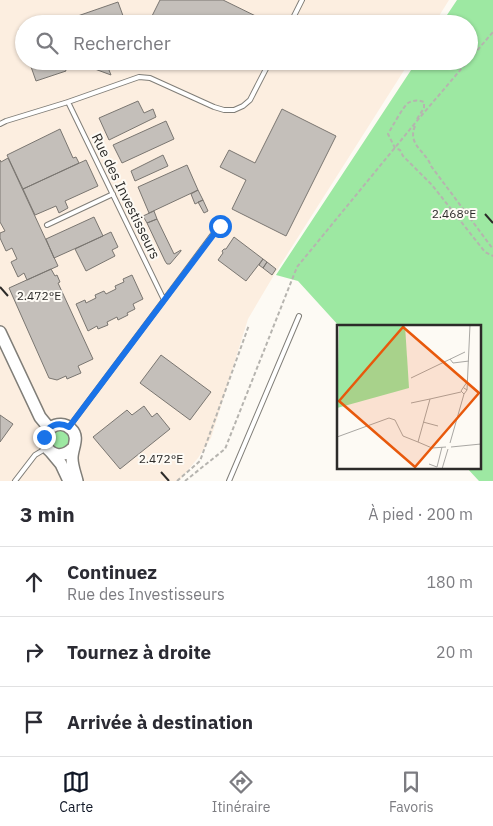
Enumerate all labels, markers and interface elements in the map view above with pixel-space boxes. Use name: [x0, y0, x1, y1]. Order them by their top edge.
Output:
search box: [15, 15, 478, 70]
icon: search: [33, 29, 61, 57]
text: Rechercher: [73, 31, 171, 55]
street label: Rue des Investisseurs: [88, 130, 164, 262]
text: 2.468°E: [432, 206, 476, 221]
route start: [209, 215, 232, 238]
text: 2.472°E: [17, 288, 61, 303]
inset map: [337, 325, 480, 468]
route end: [33, 426, 56, 449]
text: 2.472°E: [139, 451, 183, 466]
text: 3 min: [20, 500, 75, 528]
text: À pied · 200 m: [368, 504, 473, 524]
text: Continuez: [67, 560, 157, 584]
icon: ahead: [20, 568, 48, 596]
text: 180 m: [426, 572, 473, 592]
text: Rue des Investisseurs: [67, 584, 225, 604]
icon: right: [20, 638, 48, 666]
text: Tournez à droite: [67, 640, 211, 664]
text: 20 m: [436, 642, 473, 662]
icon: arrive: [20, 708, 48, 736]
text: Arrivée à destination: [67, 710, 253, 734]
tab: Carte: [59, 768, 93, 816]
tab: Itinéraire: [212, 768, 270, 816]
tab: Favoris: [389, 768, 434, 816]

